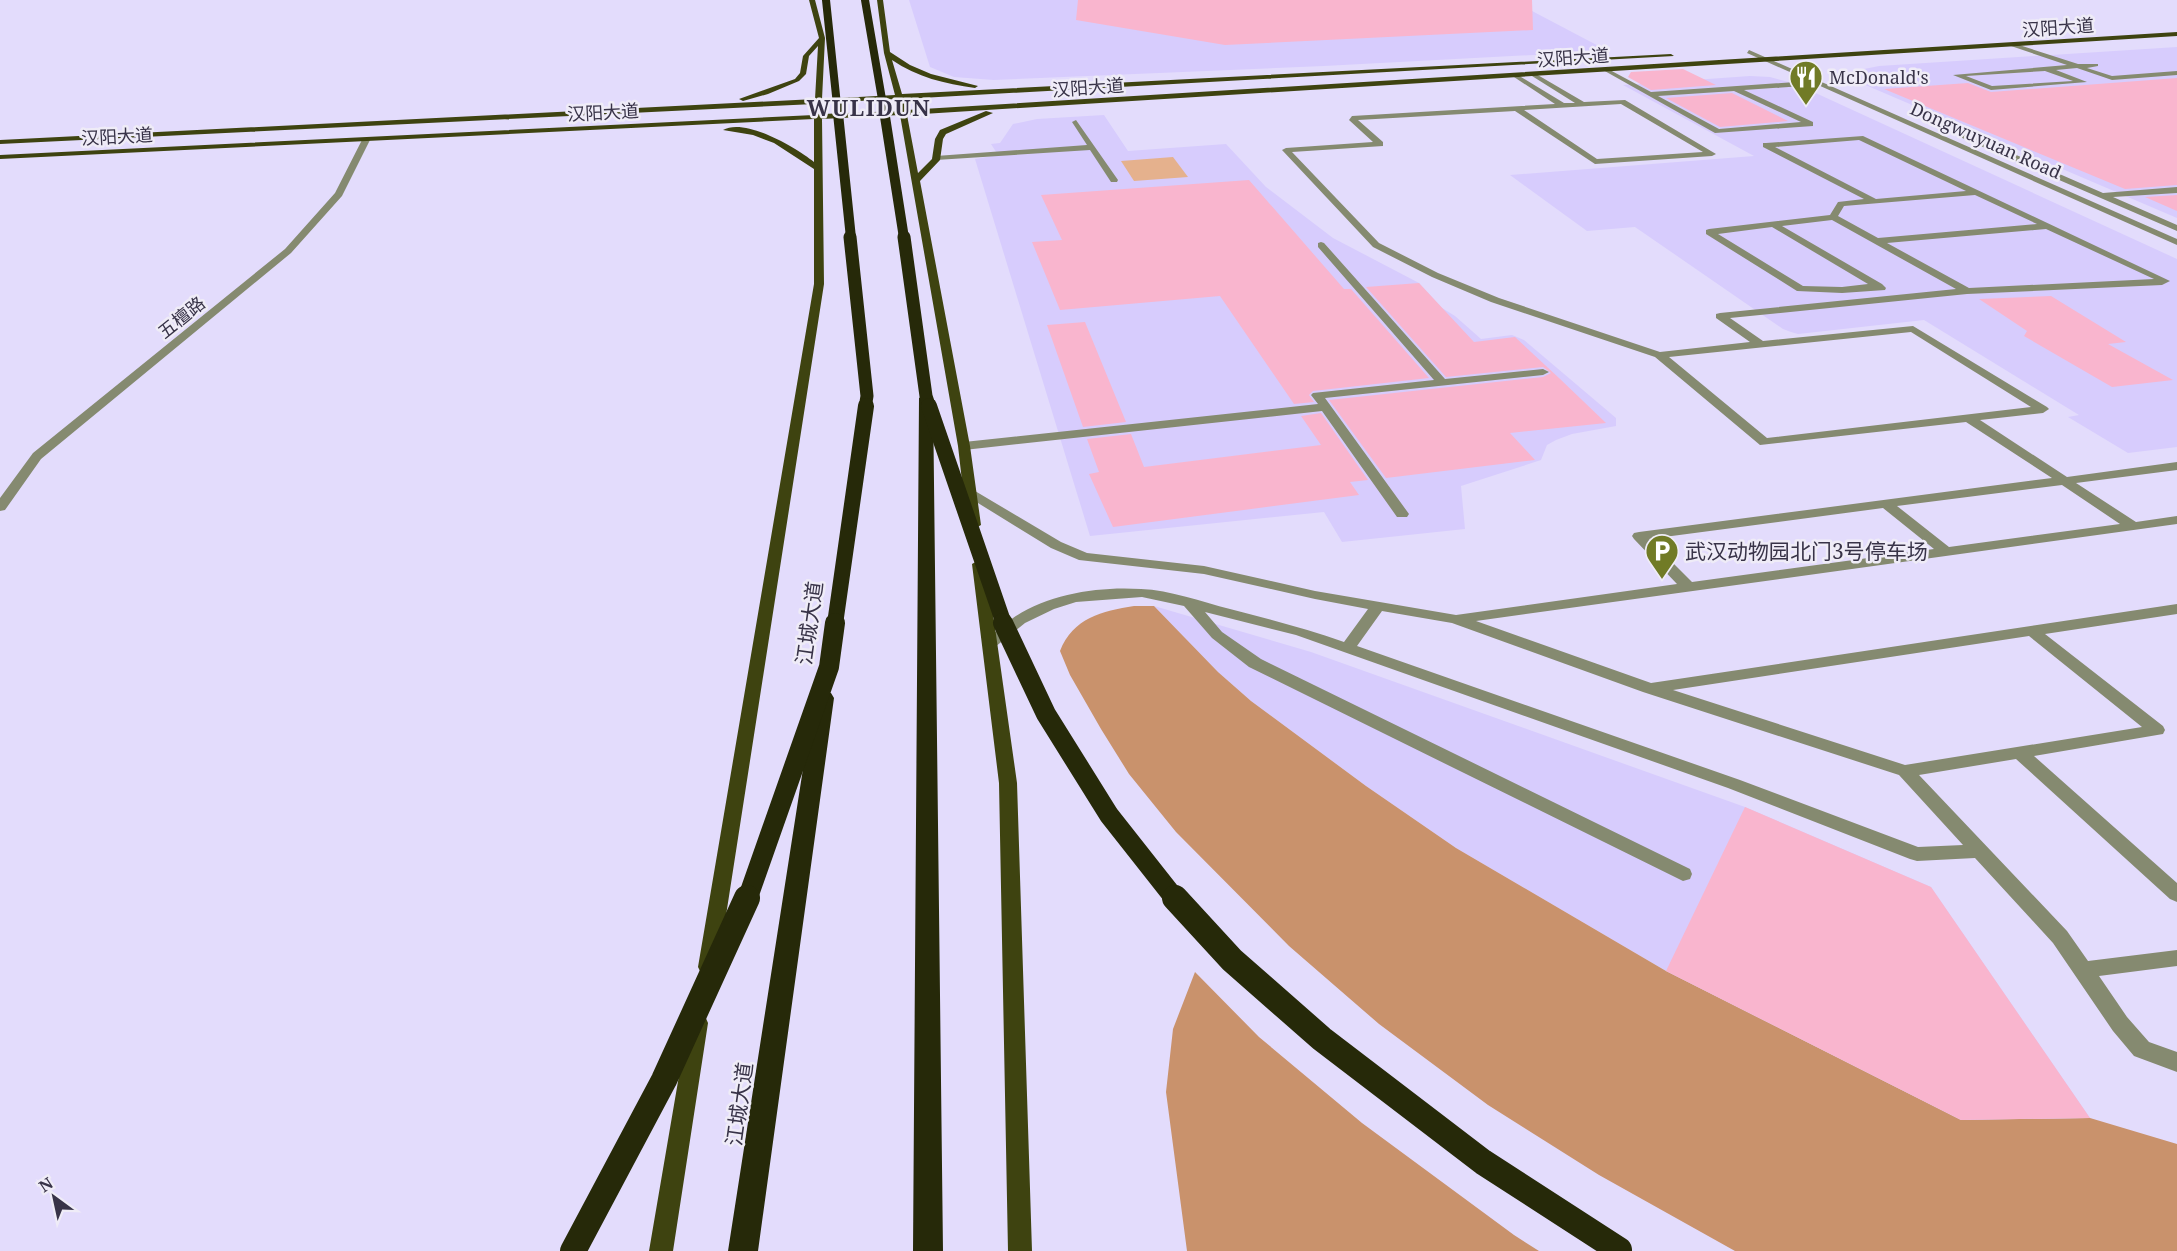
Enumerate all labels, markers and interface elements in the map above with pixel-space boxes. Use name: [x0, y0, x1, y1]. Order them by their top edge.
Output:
street label: 汉阳大道: [2021, 13, 2095, 41]
street label: 汉阳大道: [1536, 43, 1610, 71]
restaurant icon: McDonald's: [1788, 59, 1824, 106]
place label: McDonald's: [1829, 65, 1929, 89]
street label: 汉阳大道: [1051, 73, 1125, 101]
district label: WULIDUN: [807, 92, 931, 122]
street label: Dongwuyuan Road: [1907, 96, 2065, 184]
street label: 汉阳大道: [566, 98, 640, 126]
street label: 汉阳大道: [80, 122, 154, 150]
street label: 五檀路: [152, 291, 210, 343]
parking icon: 武汉动物园北门3号停车场: [1644, 533, 1680, 580]
place label: 武汉动物园北门3号停车场: [1685, 537, 1928, 565]
street label: 江城大道: [789, 579, 829, 667]
street label: 江城大道: [719, 1060, 759, 1148]
north arrow: [24, 1167, 84, 1227]
text: N: [35, 1172, 57, 1197]

